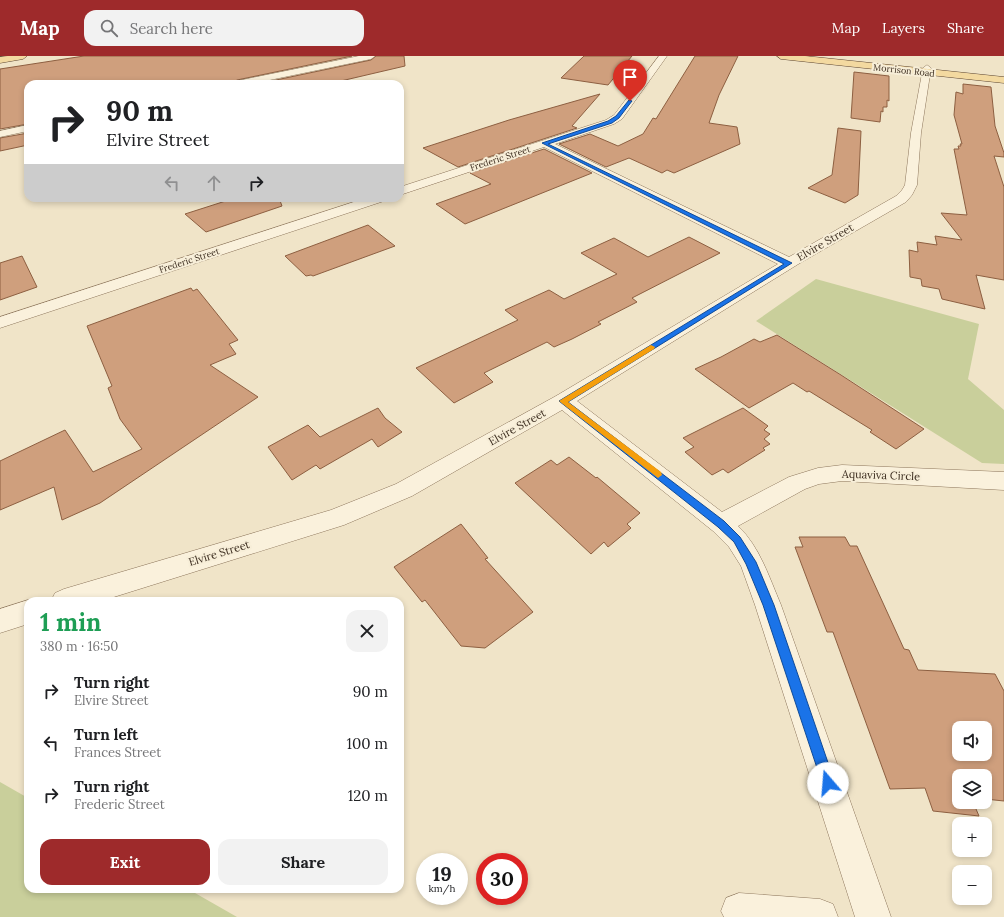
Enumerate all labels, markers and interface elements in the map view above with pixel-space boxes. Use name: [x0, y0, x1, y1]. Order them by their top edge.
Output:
search box: [84, 10, 364, 46]
text: Map: [20, 16, 60, 40]
icon: search: [98, 17, 120, 39]
text: Search here: [130, 19, 213, 38]
text: Map: [832, 19, 860, 37]
text: Layers: [882, 19, 925, 37]
text: Share: [947, 19, 984, 37]
pin: [613, 60, 647, 101]
street label: Morrison Road: [873, 61, 936, 79]
icon: arrive: [619, 66, 641, 88]
text: 90 m: [106, 93, 173, 129]
icon: right: [40, 96, 92, 148]
text: Elvire Street: [106, 128, 209, 151]
street label: Frederic Street: [468, 143, 532, 173]
icon: left: [161, 172, 183, 194]
icon: ahead: [203, 172, 225, 194]
icon: right: [245, 172, 267, 194]
street label: Elvire Street: [794, 220, 856, 264]
street label: Frederic Street: [157, 245, 221, 275]
street label: Elvire Street: [486, 405, 549, 448]
street label: Aquaviva Circle: [841, 467, 920, 483]
street label: Elvire Street: [187, 537, 252, 569]
text: 1 min: [40, 607, 101, 638]
button: close: [346, 610, 388, 652]
text: 380 m · 16:50: [40, 638, 118, 655]
text: Turn right: [74, 673, 150, 692]
icon: right: [40, 680, 62, 702]
text: 90 m: [353, 682, 388, 701]
text: Elvire Street: [74, 692, 149, 709]
map controls: [952, 721, 992, 905]
button: sound: [952, 721, 992, 761]
text: Turn left: [74, 725, 138, 744]
icon: left: [40, 732, 62, 754]
text: 100 m: [347, 734, 388, 753]
text: Frances Street: [74, 744, 161, 761]
position arrow: [807, 762, 849, 804]
button: layers: [952, 769, 992, 809]
text: Turn right: [74, 777, 150, 796]
icon: right: [40, 784, 62, 806]
text: 120 m: [348, 786, 388, 805]
text: Frederic Street: [74, 796, 165, 813]
button: +: [952, 817, 992, 857]
button: Exit: [40, 839, 210, 885]
button: Share: [218, 839, 388, 885]
speed limit sign: 30: [476, 853, 528, 905]
text: 19: [432, 861, 452, 886]
button: −: [952, 865, 992, 905]
text: km/h: [428, 882, 456, 895]

